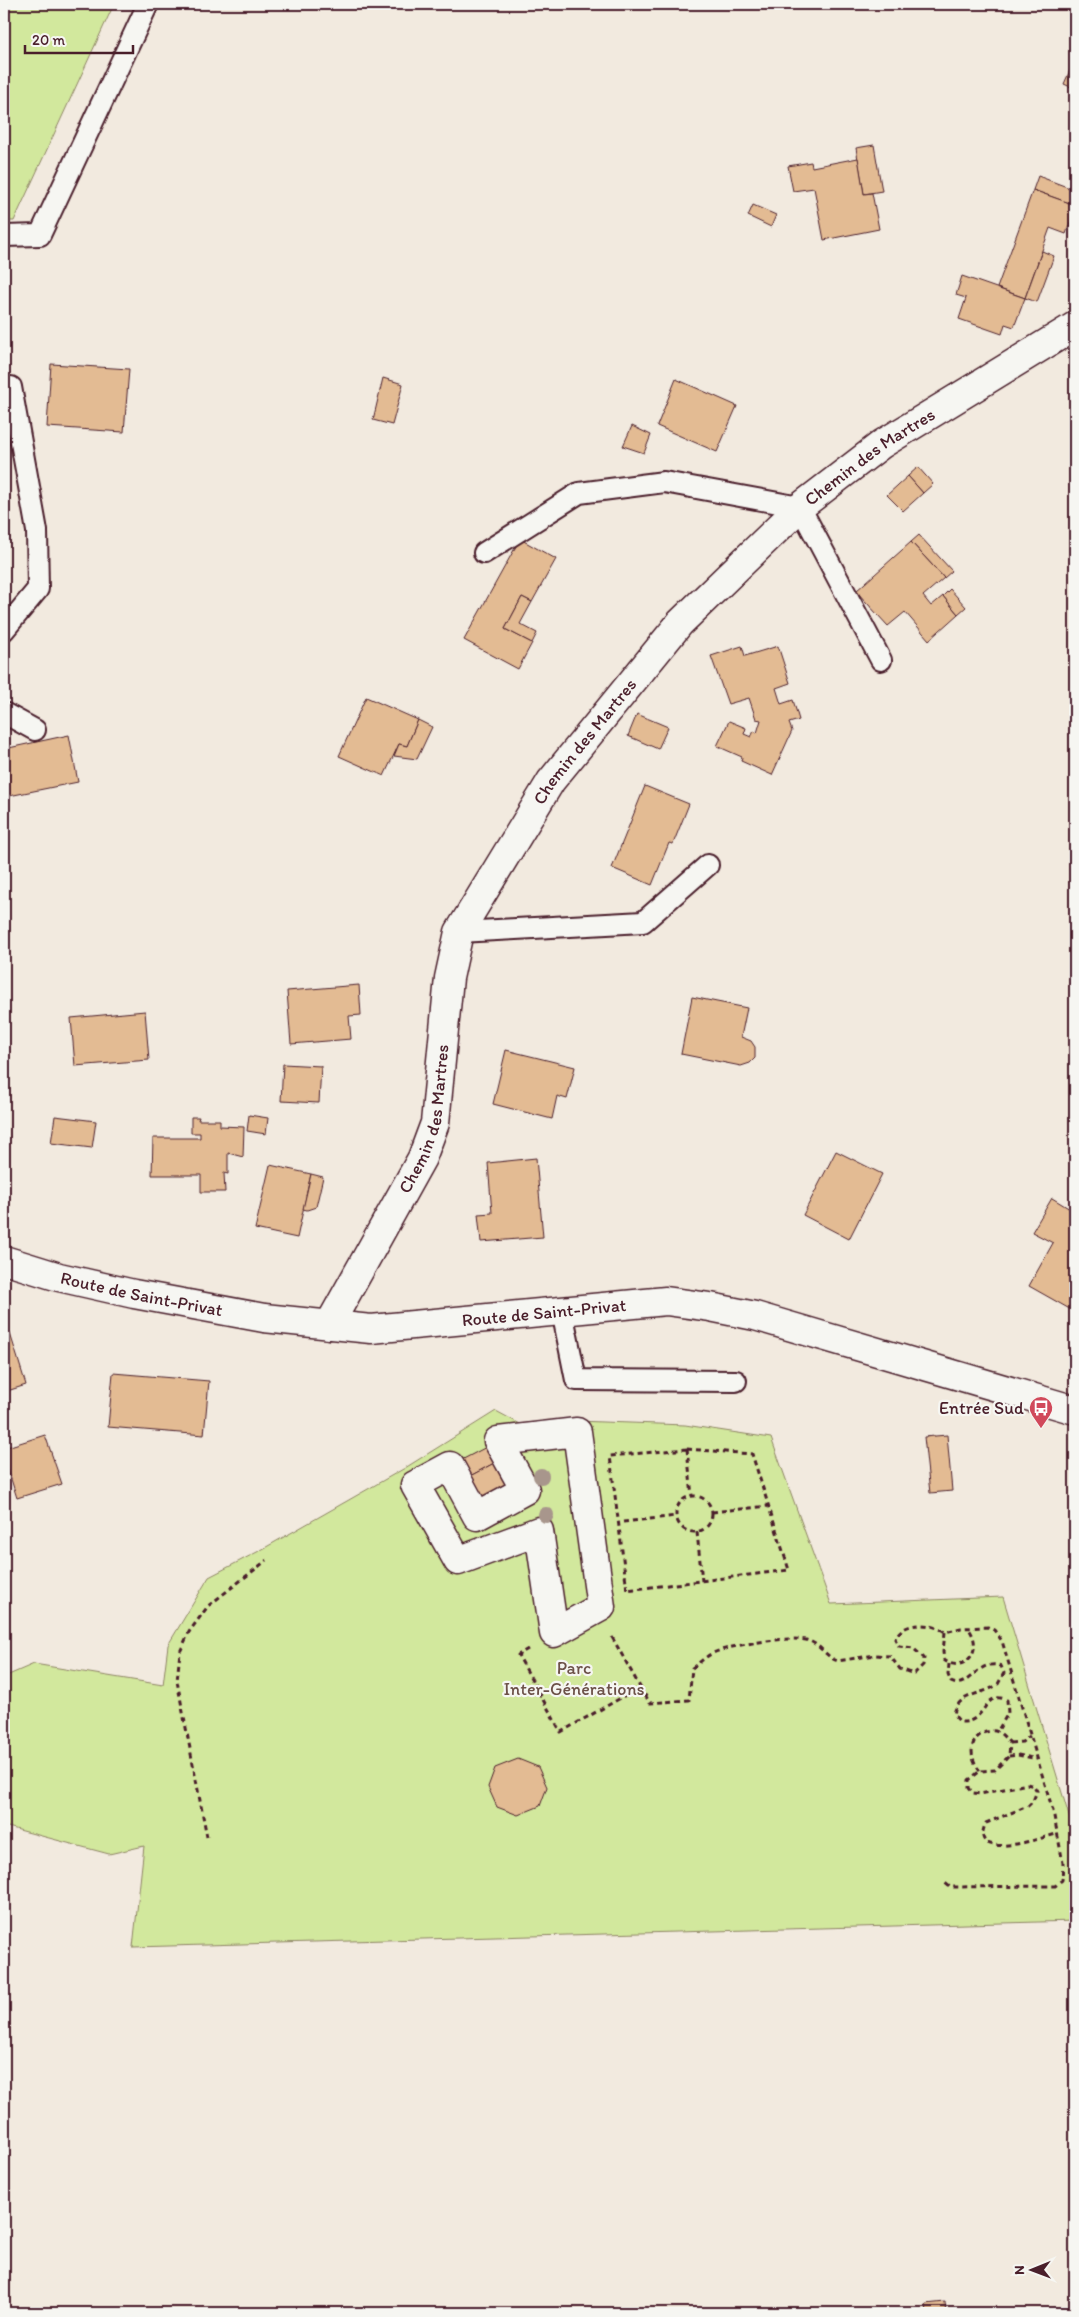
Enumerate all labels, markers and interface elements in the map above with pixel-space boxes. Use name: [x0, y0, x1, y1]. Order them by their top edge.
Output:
scale bar: [25, 22, 132, 54]
text: 20 m: [32, 31, 66, 49]
street label: Chemin des Martres: [800, 403, 939, 510]
street label: Chemin des Martres: [528, 674, 641, 809]
street label: Chemin des Martres: [394, 1043, 454, 1197]
street label: Route de Saint-Privat: [58, 1267, 225, 1321]
street label: Route de Saint-Privat: [461, 1294, 627, 1331]
bus stop icon: Entrée Sud: [1028, 1395, 1054, 1429]
place label: Entrée Sud: [939, 1397, 1024, 1419]
park label: Parc Inter-Générations: [503, 1657, 645, 1700]
north arrow: [1006, 2244, 1056, 2294]
text: N: [1011, 2265, 1028, 2275]

